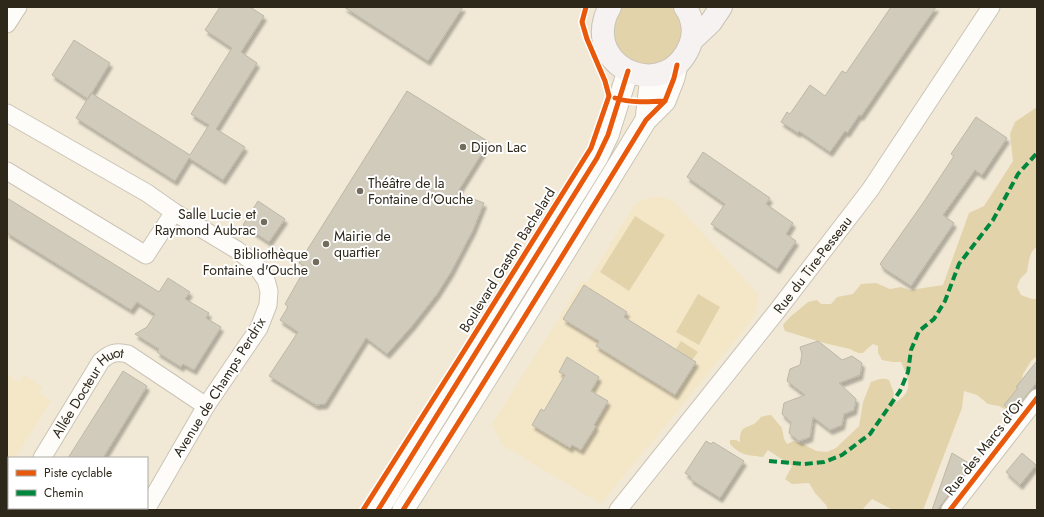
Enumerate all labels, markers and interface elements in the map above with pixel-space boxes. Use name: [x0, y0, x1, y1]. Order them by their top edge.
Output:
place label: Dijon Lac: [471, 137, 527, 157]
marker: Dijon Lac: [458, 142, 468, 152]
place label: Théâtre de la Fontaine d'Ouche: [368, 173, 473, 209]
street label: Boulevard Gaston Bachelard: [454, 184, 560, 336]
marker: Théâtre de la Fontaine d'Ouche: [355, 186, 365, 196]
place label: Salle Lucie et Raymond Aubrac: [155, 204, 257, 240]
street label: Rue du Tire-Pesseau: [769, 212, 856, 318]
marker: Salle Lucie et Raymond Aubrac: [259, 217, 269, 227]
place label: Mairie de quartier: [334, 226, 391, 262]
marker: Mairie de quartier: [321, 239, 331, 249]
place label: Bibliothèque Fontaine d'Ouche: [203, 244, 308, 280]
marker: Bibliothèque Fontaine d'Ouche: [311, 257, 321, 267]
street label: Avenue de Champs Perdrix: [168, 313, 270, 461]
street label: Allée Docteur Huot: [47, 342, 126, 442]
street label: Rue des Marcs d'Or: [940, 394, 1028, 500]
legend: [8, 457, 148, 509]
text: Piste cyclable: [44, 464, 112, 482]
text: Chemin: [44, 484, 83, 502]

